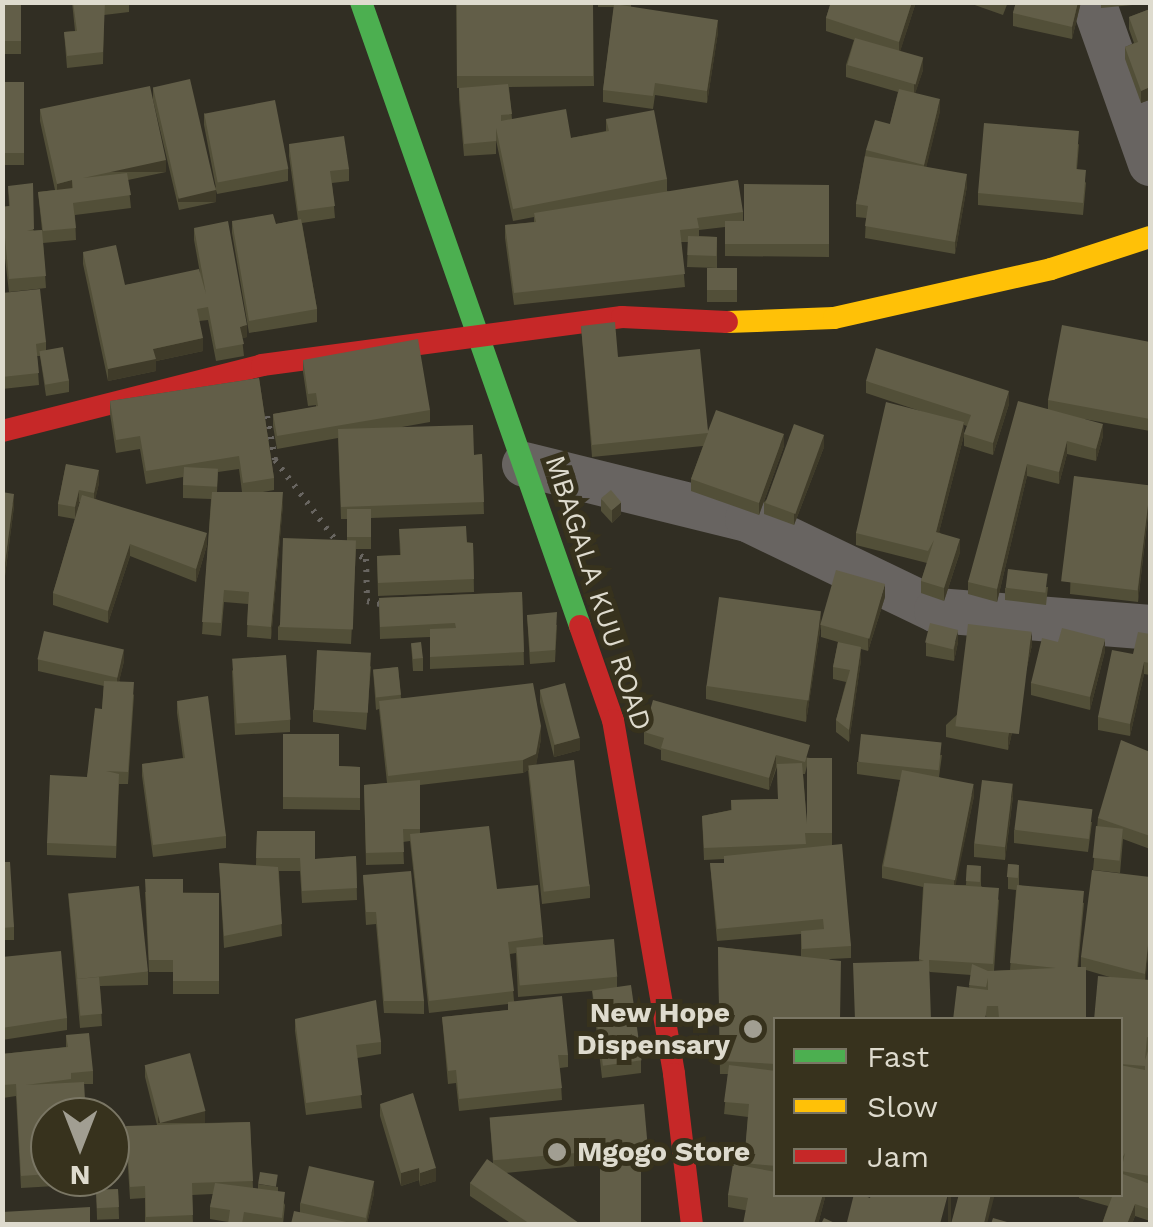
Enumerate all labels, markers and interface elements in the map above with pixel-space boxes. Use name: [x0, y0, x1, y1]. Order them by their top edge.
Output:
street label: MBAGALA KUU ROAD: [537, 451, 659, 735]
place label: New Hope Dispensary: [577, 996, 730, 1062]
marker: New Hope Dispensary: [740, 1016, 766, 1042]
legend: [773, 1017, 1123, 1197]
text: Fast: [867, 1039, 929, 1074]
text: Slow: [867, 1089, 938, 1124]
north arrow: [30, 1097, 130, 1197]
place label: Mgogo Store: [577, 1135, 750, 1169]
text: Jam: [867, 1139, 929, 1174]
marker: Mgogo Store: [546, 1141, 568, 1163]
text: N: [70, 1159, 90, 1192]

